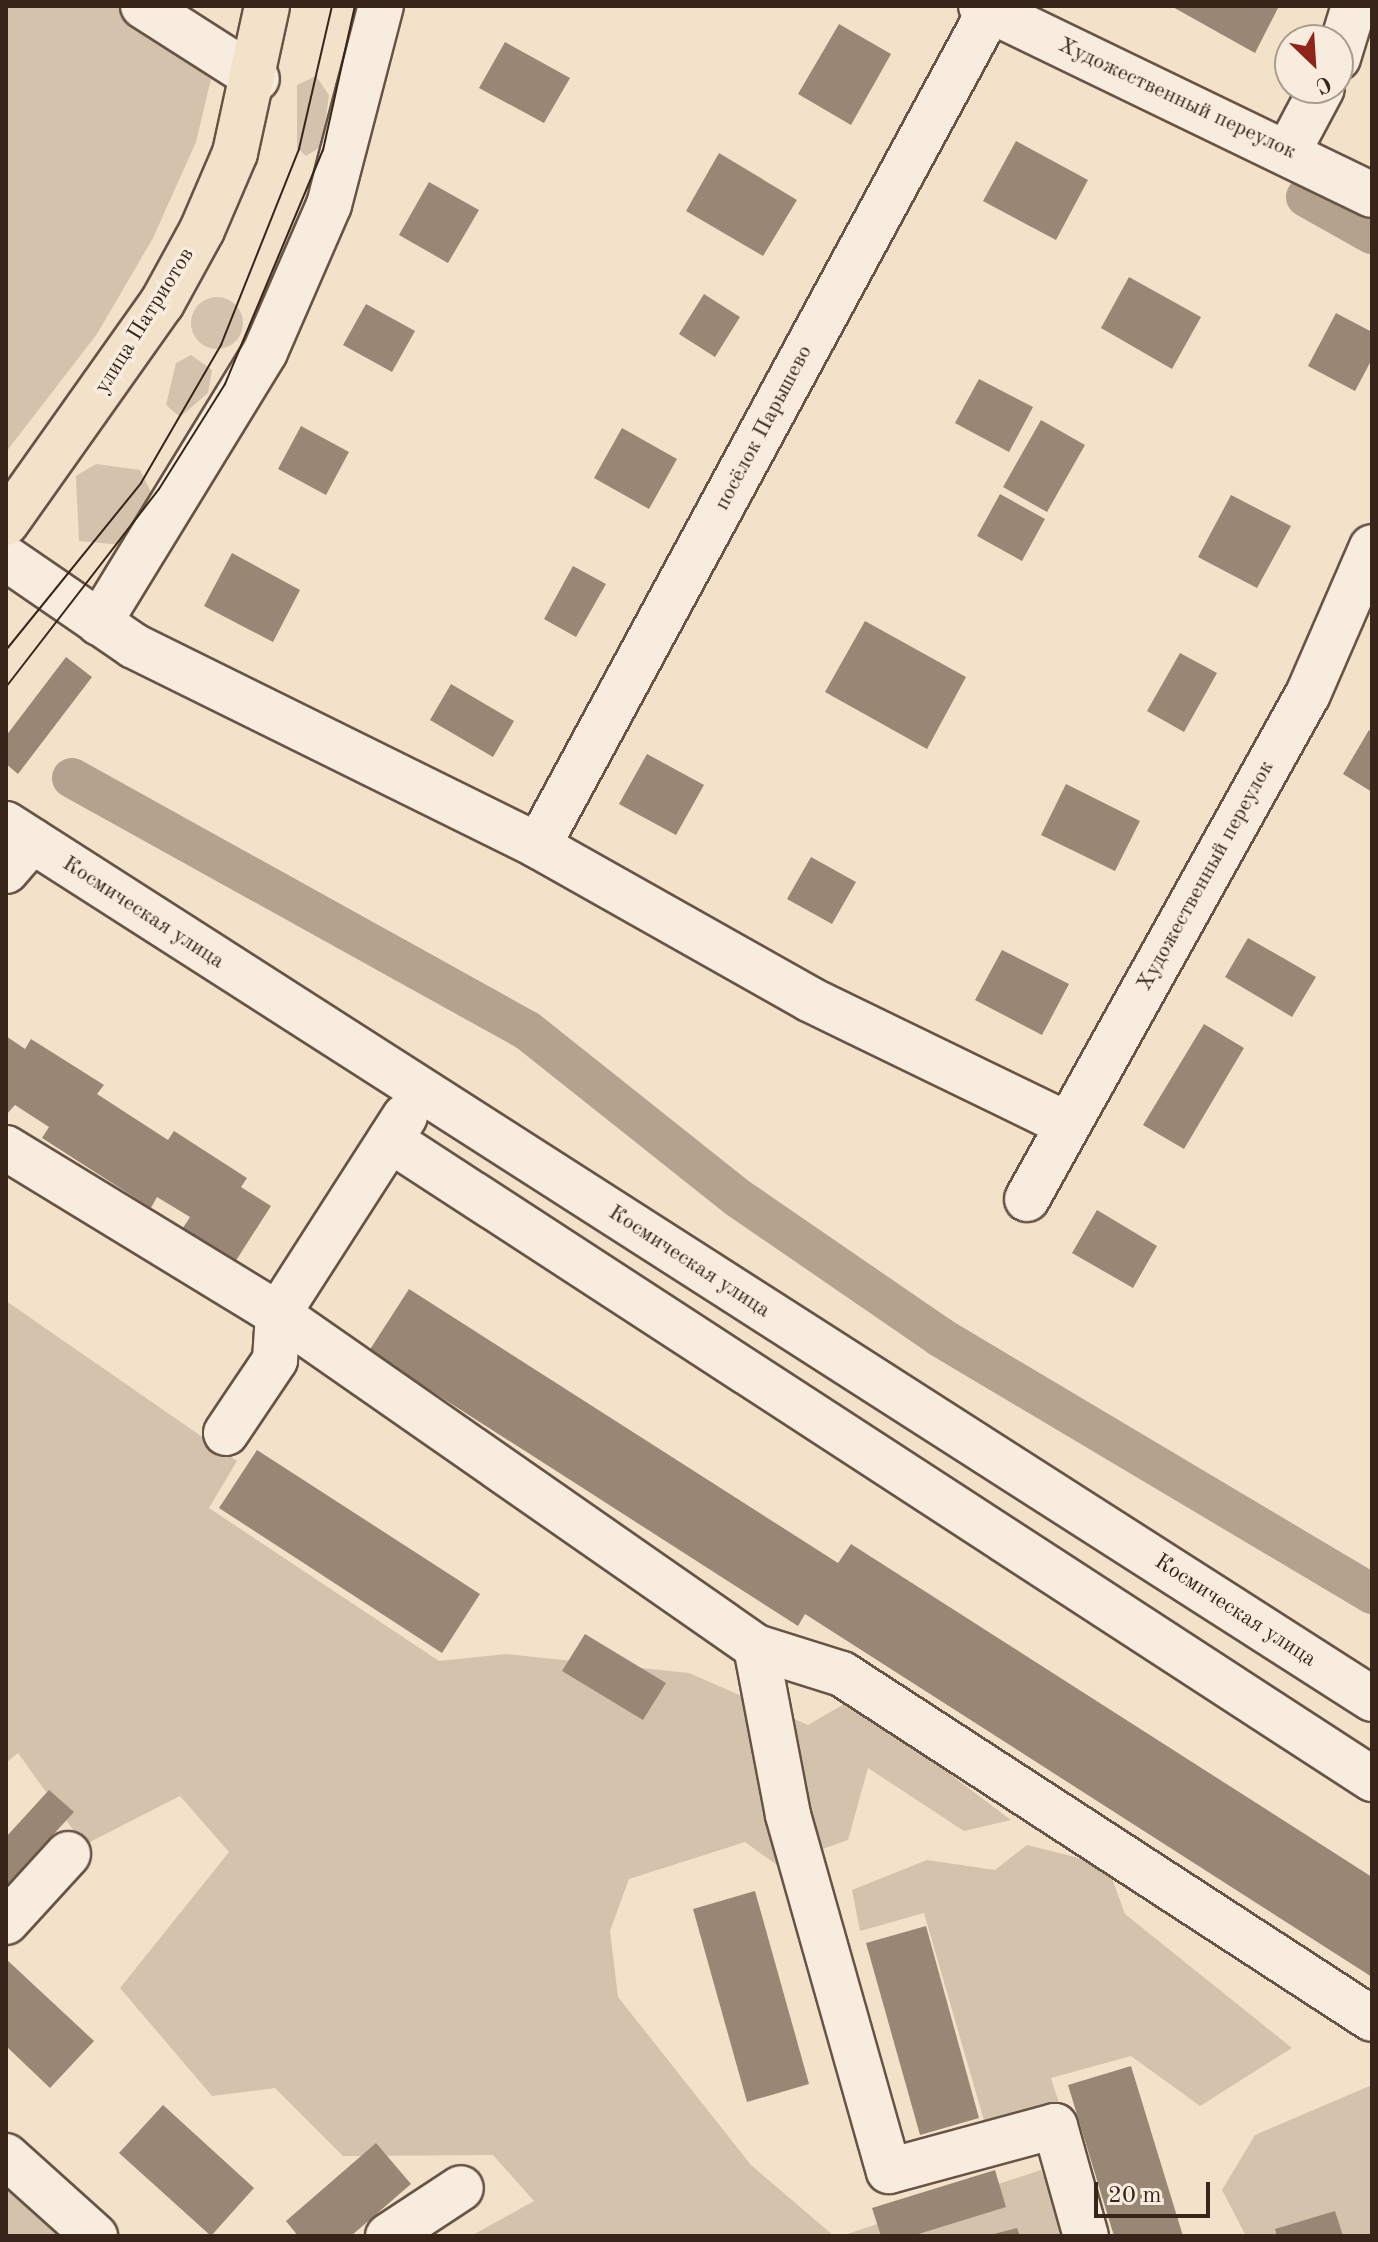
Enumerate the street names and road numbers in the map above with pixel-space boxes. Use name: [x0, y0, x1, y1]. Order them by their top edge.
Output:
street label: Художественный переулок: [1054, 32, 1300, 166]
street label: улица Патриотов: [90, 243, 200, 399]
street label: посёлок Парышево: [709, 341, 819, 515]
street label: Художественный переулок: [1132, 756, 1280, 996]
street label: Космическая улица: [57, 851, 229, 975]
street label: Космическая улица: [603, 1200, 775, 1324]
street label: Космическая улица: [1149, 1549, 1321, 1673]

